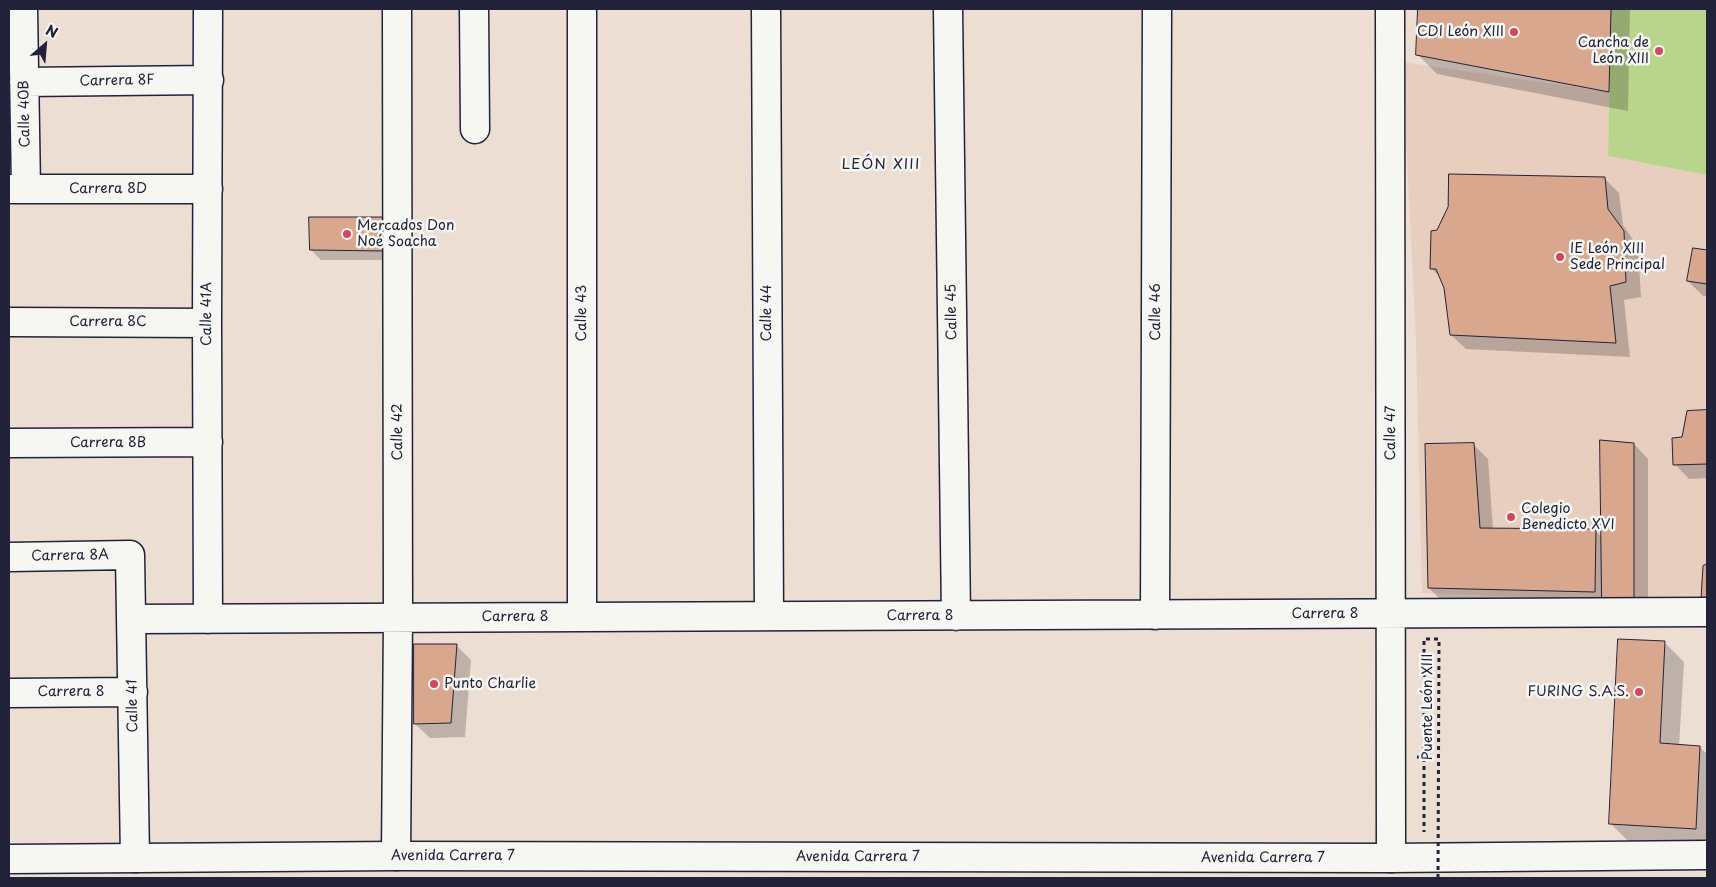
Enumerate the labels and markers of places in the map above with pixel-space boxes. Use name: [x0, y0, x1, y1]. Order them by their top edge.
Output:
place label: CDI León XIII: [1417, 24, 1504, 40]
marker: CDI León XIII: [1508, 26, 1520, 38]
place label: Cancha de León XIII: [1578, 35, 1649, 68]
marker: Cancha de León XIII: [1653, 45, 1665, 57]
place label: Mercados Don Noé Soacha: [357, 218, 454, 250]
marker: Mercados Don Noé Soacha: [341, 228, 353, 240]
place label: IE León XIII Sede Principal: [1570, 241, 1665, 274]
marker: IE León XIII Sede Principal: [1554, 251, 1566, 263]
place label: Colegio Benedicto XVI: [1521, 501, 1615, 534]
marker: Colegio Benedicto XVI: [1505, 511, 1517, 523]
place label: Punto Charlie: [444, 676, 536, 692]
marker: Punto Charlie: [428, 678, 440, 690]
place label: FURING S.A.S.: [1528, 684, 1629, 700]
marker: FURING S.A.S.: [1633, 686, 1645, 698]

